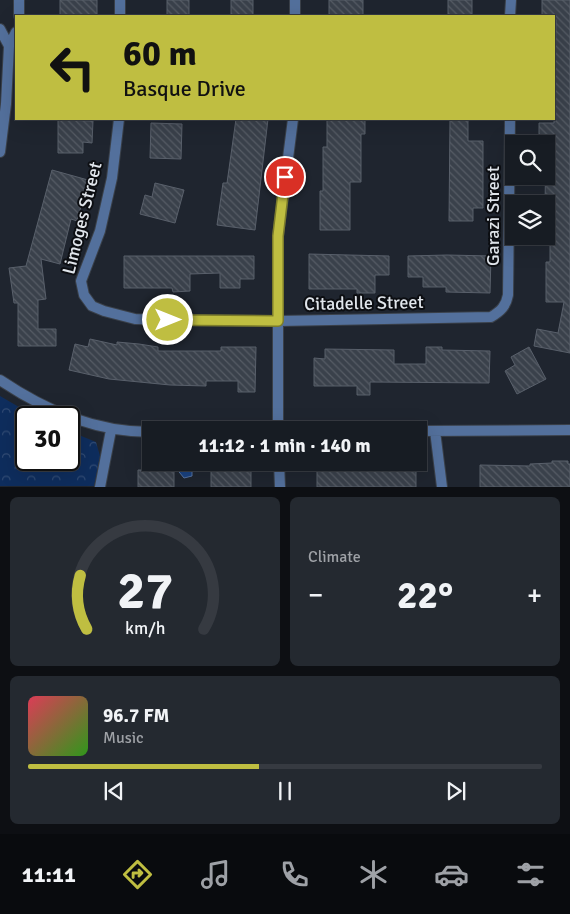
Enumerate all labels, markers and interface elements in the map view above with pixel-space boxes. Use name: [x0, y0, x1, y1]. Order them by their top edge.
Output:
text: 60 m: [123, 32, 197, 75]
icon: left: [40, 35, 105, 100]
text: Basque Drive: [123, 75, 246, 102]
map controls: [505, 135, 555, 245]
button: search: [505, 135, 555, 185]
pin: [264, 156, 306, 198]
street label: Limoges Street: [57, 160, 107, 276]
icon: arrive: [271, 163, 299, 191]
street label: Garazi Street: [482, 166, 504, 266]
button: layers: [505, 195, 555, 245]
street label: Citadelle Street: [304, 291, 424, 315]
position arrow: [141, 293, 193, 345]
speed limit sign: 30: [15, 406, 80, 471]
text: 11:12 · 1 min · 140 m: [198, 434, 371, 458]
text: Climate: [308, 547, 361, 567]
text: 27: [117, 559, 173, 623]
text: 22°: [397, 572, 453, 619]
text: −: [308, 578, 323, 612]
text: +: [527, 578, 542, 612]
text: km/h: [125, 617, 165, 639]
text: 96.7 FM: [103, 704, 169, 728]
text: Music: [103, 728, 144, 748]
icon: previous: [100, 777, 128, 805]
icon: pause: [271, 777, 299, 805]
icon: next: [442, 777, 470, 805]
icon: directions: [120, 857, 155, 892]
icon: music: [198, 857, 233, 892]
icon: phone: [277, 857, 312, 892]
icon: climate: [356, 857, 391, 892]
icon: car: [434, 857, 469, 892]
icon: filters: [513, 857, 548, 892]
text: 11:11: [22, 861, 76, 888]

